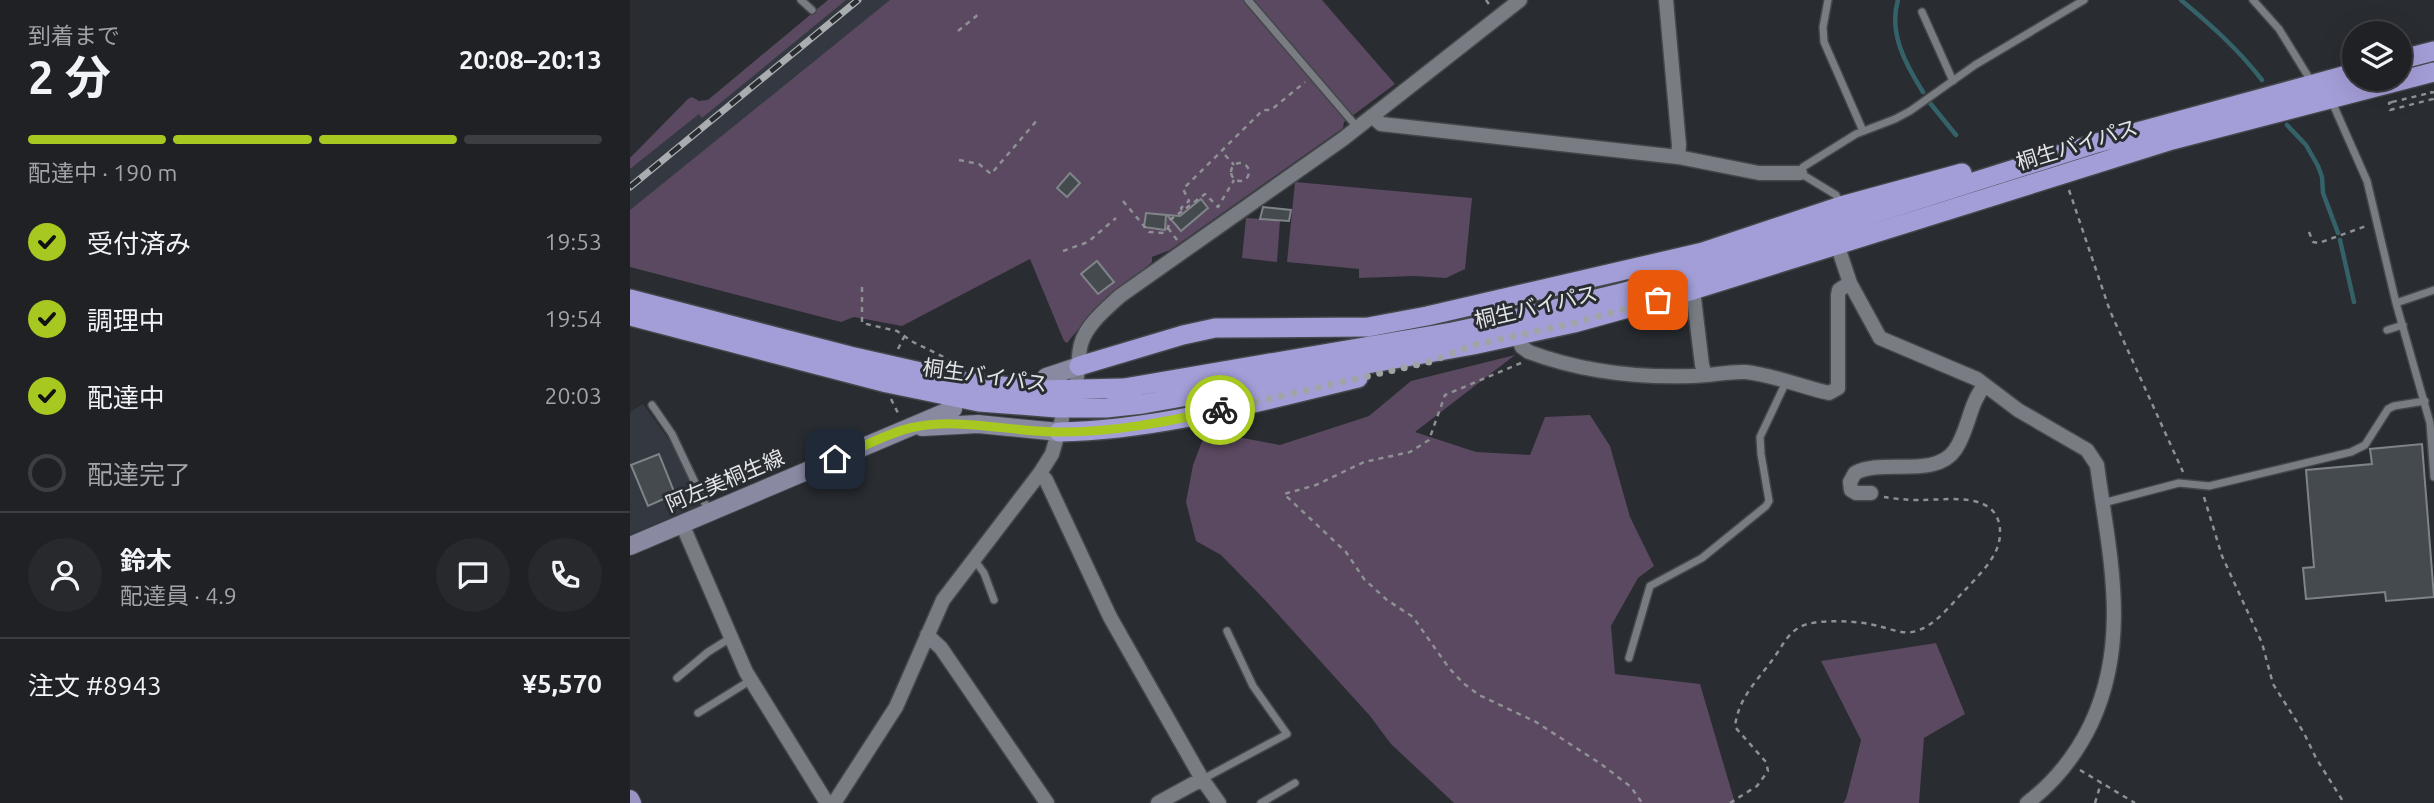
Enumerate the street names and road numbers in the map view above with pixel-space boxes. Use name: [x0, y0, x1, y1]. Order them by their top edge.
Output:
street label: 桐生バイパス: [2013, 114, 2140, 174]
street label: 桐生バイパス: [1472, 280, 1600, 332]
street label: 桐生バイパス: [921, 354, 1049, 396]
street label: 阿左美桐生線: [662, 444, 787, 516]

